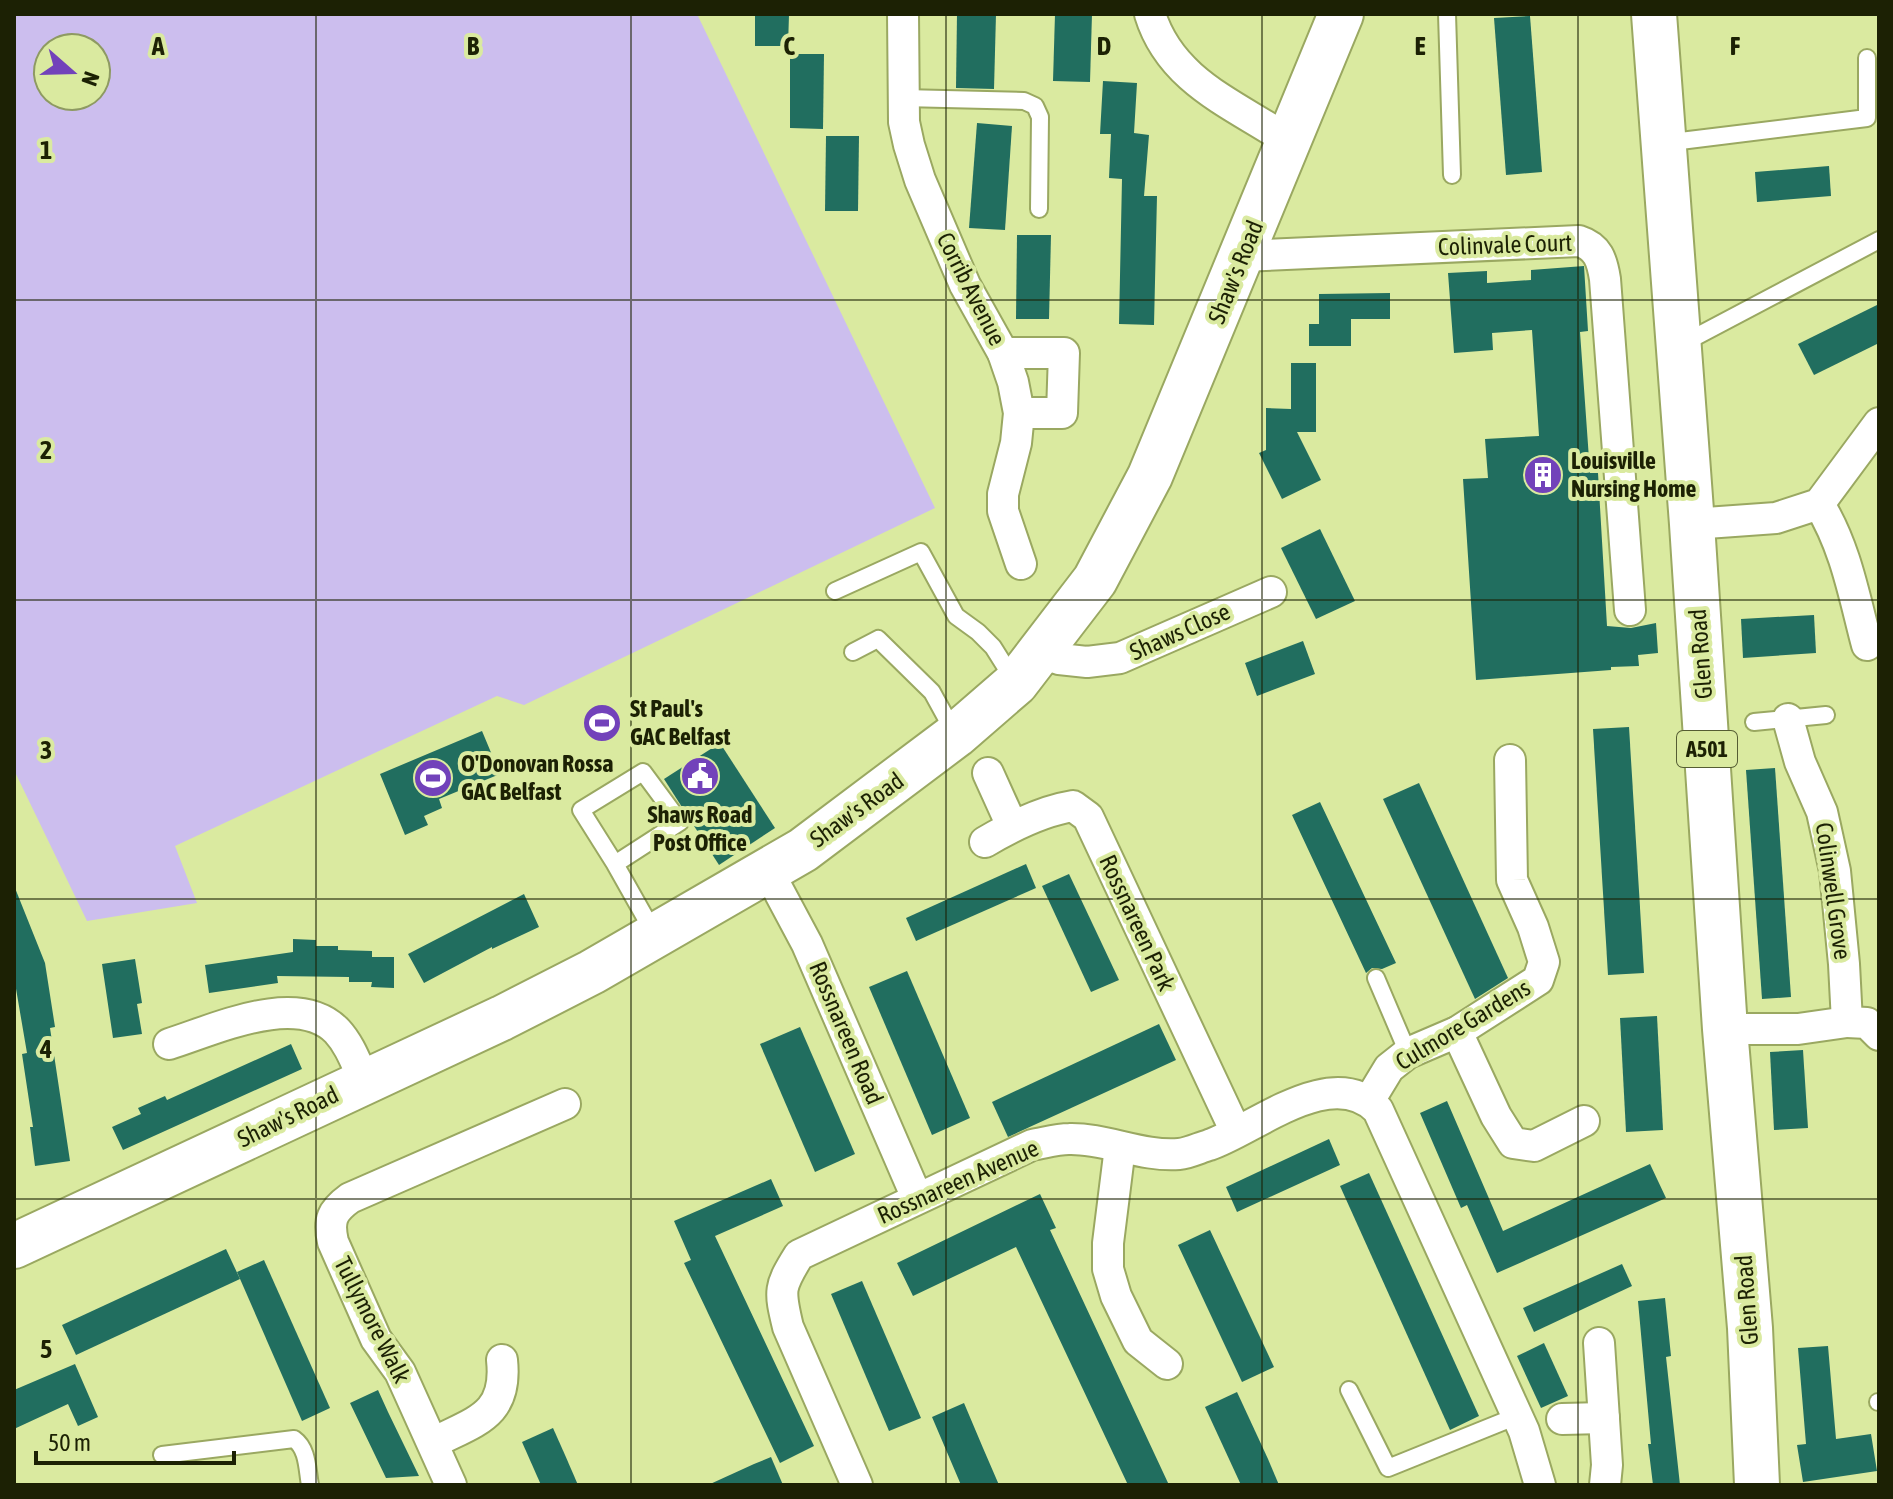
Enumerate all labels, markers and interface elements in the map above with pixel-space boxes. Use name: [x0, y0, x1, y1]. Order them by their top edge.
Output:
text: A: [151, 31, 165, 61]
text: B: [467, 31, 480, 61]
text: C: [783, 31, 795, 61]
text: D: [1097, 31, 1111, 61]
text: E: [1414, 31, 1426, 61]
text: F: [1730, 31, 1741, 61]
north arrow: [32, 32, 112, 112]
text: N: [76, 68, 105, 89]
text: 1: [40, 135, 52, 165]
street label: Shaw's Road: [1203, 216, 1268, 327]
street label: Corrib Avenue: [932, 228, 1011, 350]
street label: Colinvale Court: [1437, 229, 1573, 260]
text: 2: [40, 435, 52, 465]
place label: Louisville Nursing Home: [1571, 447, 1697, 502]
building icon: Louisville Nursing Home: [1522, 454, 1564, 496]
street label: Shaws Close: [1126, 598, 1234, 666]
street label: Glen Road: [1684, 608, 1717, 700]
place label: St Paul's GAC Belfast: [630, 695, 730, 750]
sports icon: St Paul's GAC Belfast: [581, 702, 623, 744]
road number: A501: [1677, 731, 1737, 767]
text: 3: [40, 735, 52, 765]
place label: O'Donovan Rossa GAC Belfast: [461, 750, 613, 805]
public building icon: Shaws Road Post Office: [679, 755, 721, 797]
sports icon: O'Donovan Rossa GAC Belfast: [412, 757, 454, 799]
street label: Shaw's Road: [805, 767, 909, 852]
place label: Shaws Road Post Office: [648, 801, 752, 856]
street label: Colinwell Grove: [1811, 821, 1856, 961]
street label: Rossnareen Park: [1094, 851, 1181, 995]
street label: Rossnareen Road: [804, 957, 889, 1108]
street label: Culmore Gardens: [1391, 974, 1535, 1075]
text: 4: [39, 1034, 52, 1064]
street label: Shaw's Road: [233, 1081, 343, 1153]
street label: Rossnareen Avenue: [873, 1134, 1042, 1229]
street label: Tullymore Walk: [329, 1252, 416, 1388]
street label: Glen Road: [1730, 1254, 1763, 1346]
text: 5: [40, 1334, 52, 1364]
scale bar: [36, 1415, 234, 1465]
text: 50 m: [48, 1429, 91, 1456]

